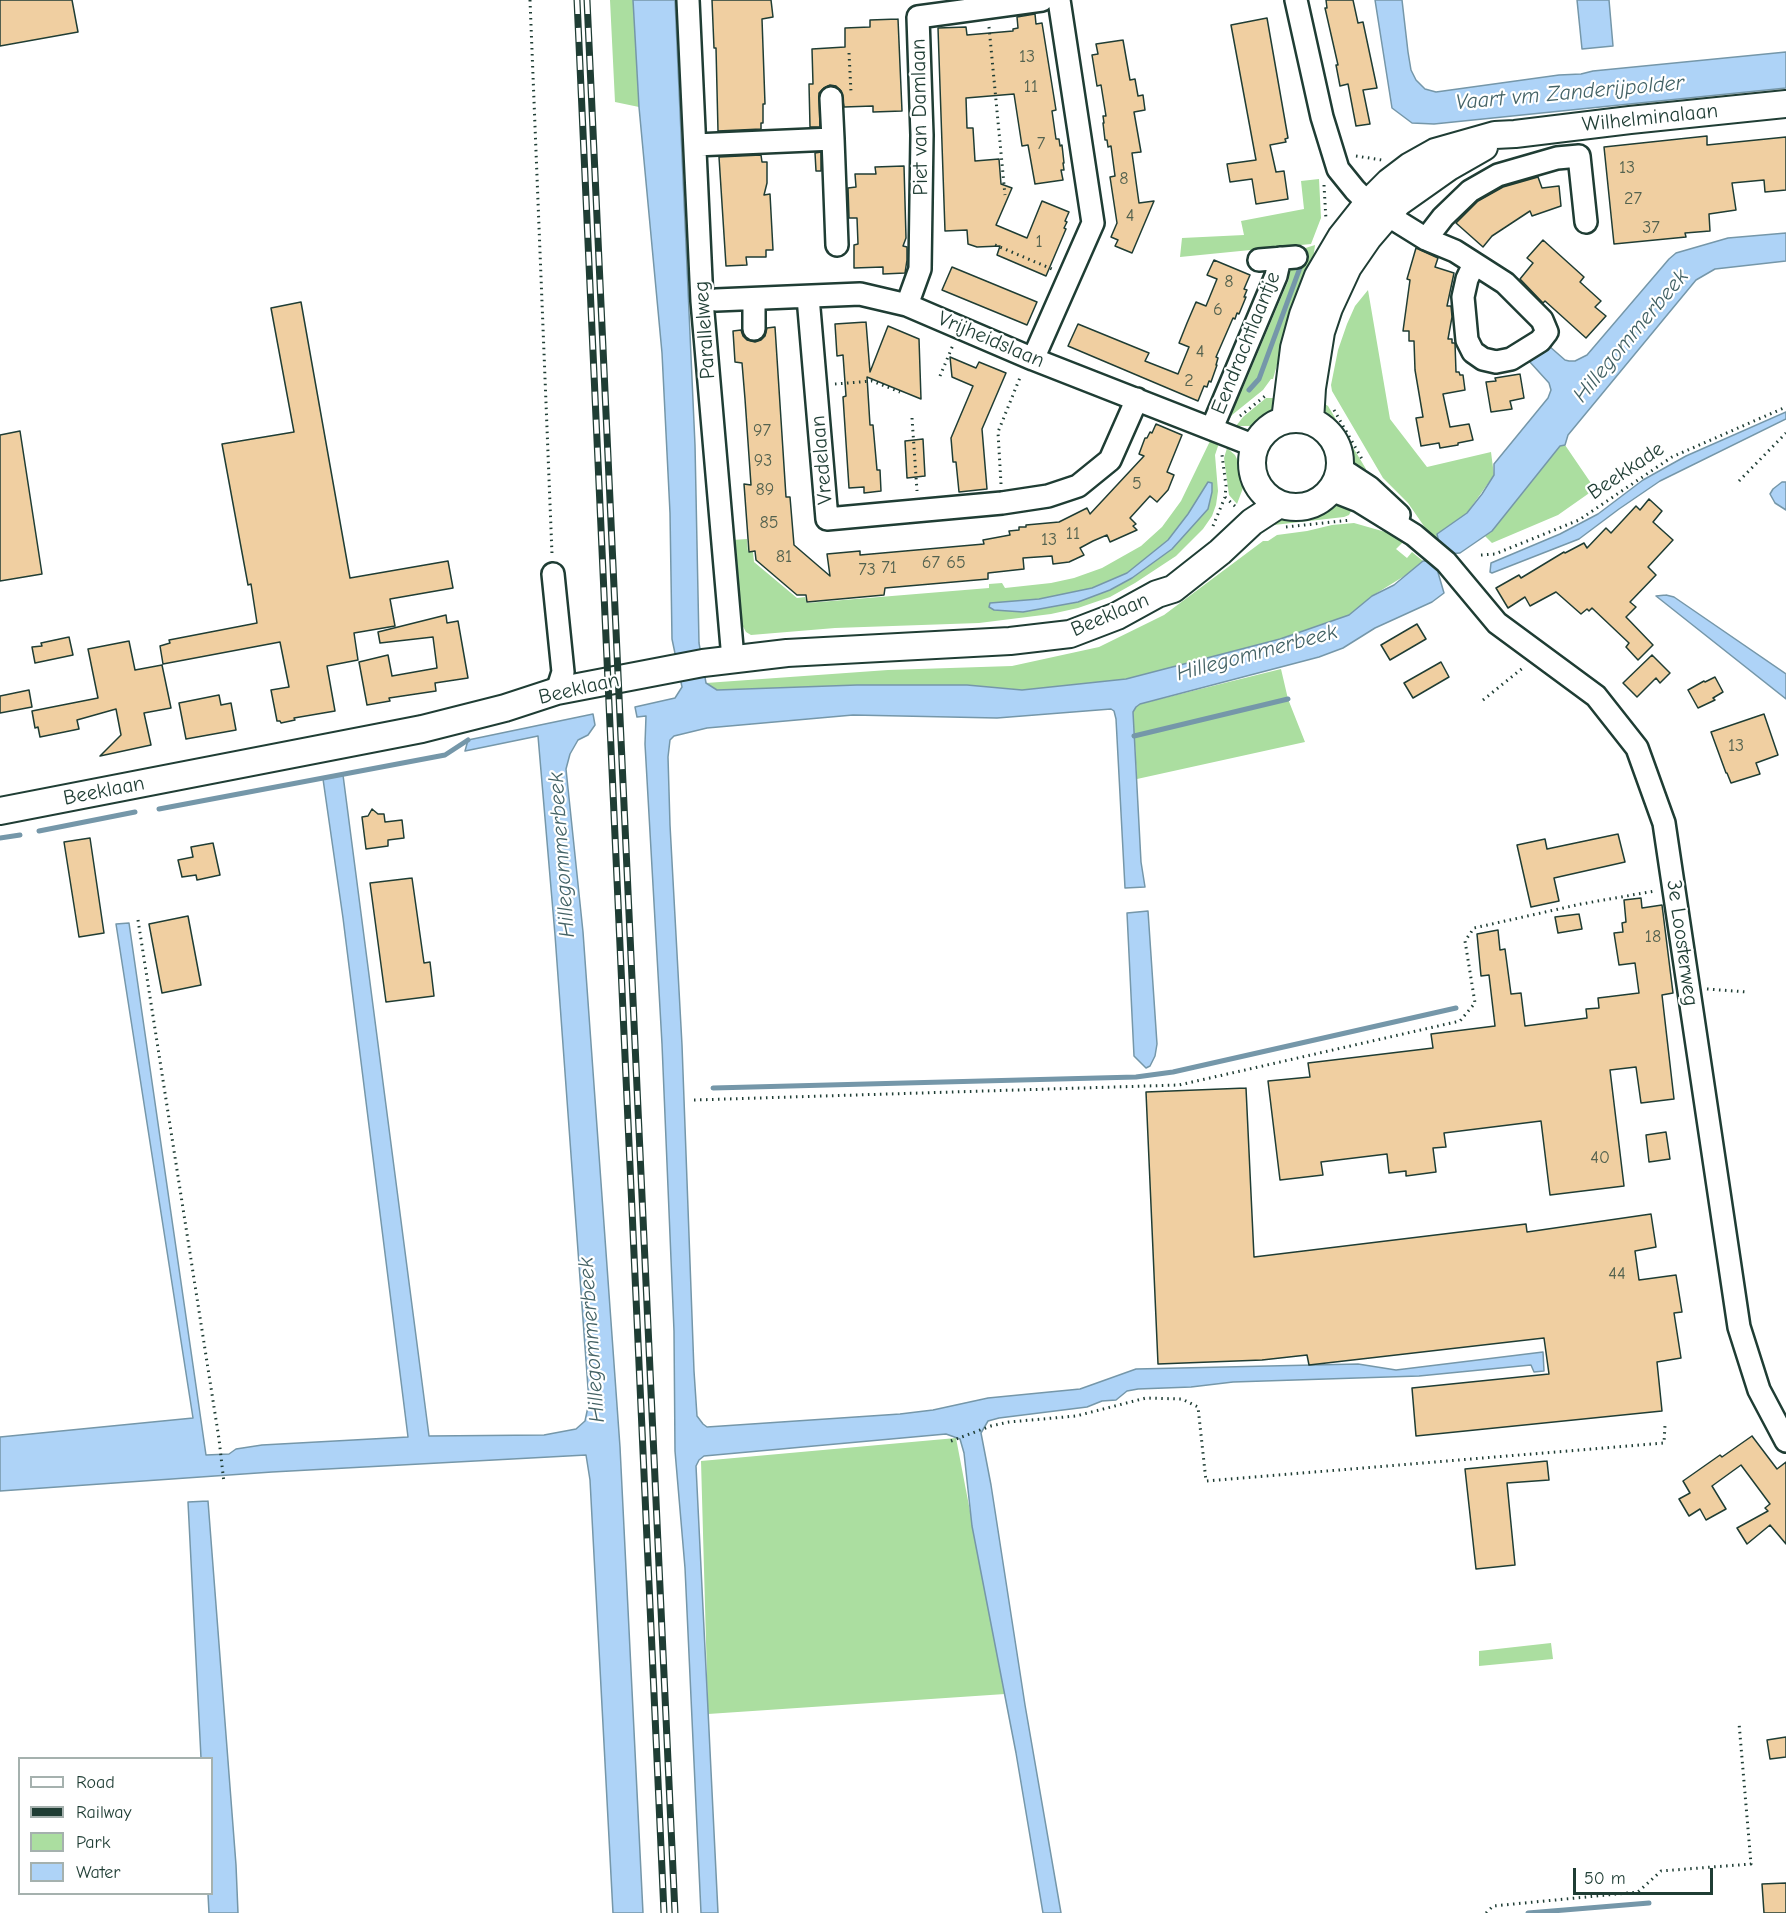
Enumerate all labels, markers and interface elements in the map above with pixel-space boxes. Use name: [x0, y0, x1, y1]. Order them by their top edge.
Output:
street label: Piet van Damlaan: [906, 38, 934, 196]
house number: 13: [1019, 46, 1035, 68]
water label: Vaart vm Zanderijpolder: [1455, 70, 1685, 116]
house number: 11: [1024, 76, 1038, 98]
street label: Wilhelminalaan: [1581, 98, 1719, 138]
house number: 7: [1037, 133, 1045, 155]
house number: 13: [1619, 157, 1635, 179]
house number: 8: [1119, 168, 1129, 190]
house number: 27: [1624, 188, 1642, 210]
house number: 4: [1126, 205, 1134, 227]
house number: 37: [1642, 217, 1660, 239]
house number: 1: [1035, 231, 1043, 253]
water label: Hillegommerbeek: [1568, 264, 1694, 408]
street label: Eendrachtlaantje: [1206, 268, 1286, 418]
house number: 8: [1224, 271, 1234, 293]
street label: Parallelweg: [689, 280, 721, 380]
house number: 6: [1213, 299, 1223, 321]
street label: Vrijheidslaan: [934, 306, 1048, 374]
house number: 4: [1196, 341, 1204, 363]
house number: 2: [1184, 370, 1194, 392]
street label: Vredelaan: [806, 414, 838, 506]
house number: 97: [753, 420, 771, 442]
street label: Beekkade: [1583, 436, 1669, 506]
house number: 93: [754, 450, 772, 472]
house number: 5: [1132, 473, 1142, 495]
house number: 89: [756, 479, 774, 501]
house number: 85: [759, 512, 779, 534]
house number: 11: [1066, 523, 1080, 545]
house number: 13: [1041, 529, 1057, 551]
house number: 81: [776, 546, 792, 568]
house number: 67: [922, 552, 940, 574]
house number: 65: [946, 552, 966, 574]
house number: 71: [881, 557, 897, 579]
house number: 73: [858, 559, 876, 581]
street label: Beeklaan: [1067, 587, 1153, 643]
water label: Hillegommerbeek: [1174, 619, 1340, 687]
street label: Beeklaan: [536, 667, 622, 711]
house number: 13: [1728, 735, 1744, 757]
street label: Beeklaan: [61, 771, 147, 811]
water label: Hillegommerbeek: [543, 771, 581, 939]
street label: 3e Loosterweg: [1661, 878, 1703, 1008]
house number: 18: [1645, 926, 1661, 948]
house number: 40: [1590, 1147, 1610, 1169]
water label: Hillegommerbeek: [573, 1256, 611, 1424]
house number: 44: [1608, 1263, 1626, 1285]
legend: [18, 1757, 213, 1895]
text: Road: [76, 1772, 115, 1793]
text: Railway: [76, 1802, 132, 1823]
text: Park: [76, 1832, 110, 1853]
scale bar: [1576, 1856, 1716, 1894]
text: Water: [76, 1862, 120, 1883]
text: 50 m: [1584, 1868, 1626, 1889]

